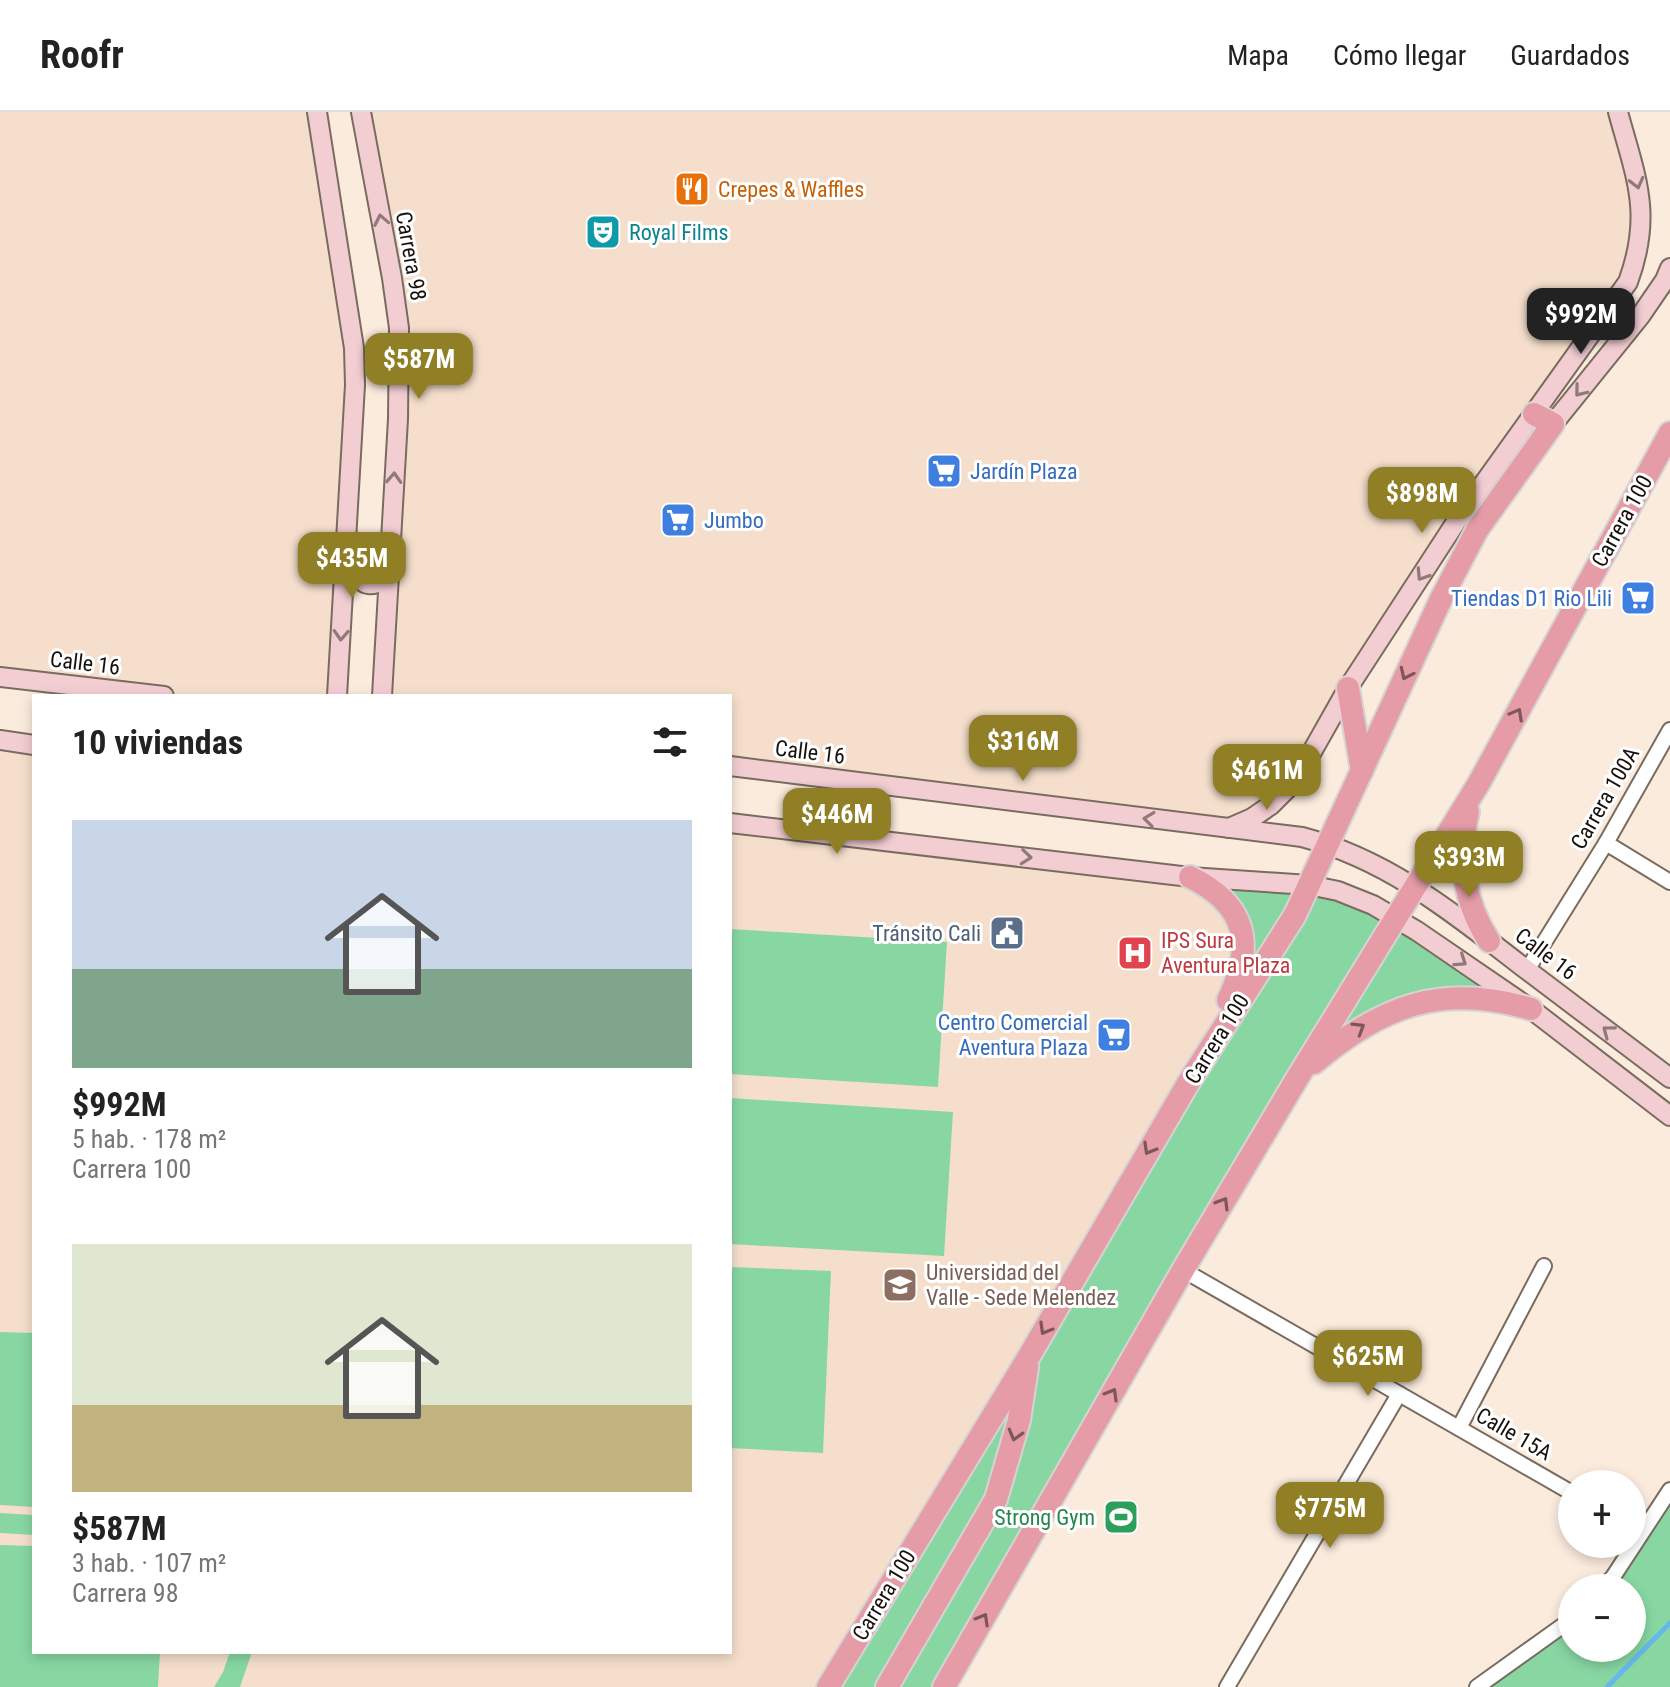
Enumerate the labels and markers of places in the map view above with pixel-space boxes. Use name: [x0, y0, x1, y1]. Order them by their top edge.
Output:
restaurant icon: Crepes & Waffles: [673, 170, 711, 208]
place label: Crepes & Waffles: [718, 177, 864, 202]
theatre icon: Royal Films: [584, 213, 622, 251]
place label: Royal Films: [629, 220, 728, 245]
pin: $992M: [1525, 288, 1637, 356]
pin: $587M: [363, 333, 475, 401]
supermarket icon: Jardín Plaza: [925, 452, 963, 490]
place label: Jardín Plaza: [970, 459, 1077, 484]
pin: $898M: [1366, 467, 1478, 535]
supermarket icon: Jumbo: [659, 501, 697, 539]
place label: Jumbo: [704, 508, 764, 533]
pin: $435M: [296, 532, 408, 600]
supermarket icon: Tiendas D1 Rio Lili: [1619, 579, 1657, 617]
place label: Tiendas D1 Rio Lili: [1451, 586, 1612, 611]
pin: $316M: [967, 715, 1079, 783]
pin: $461M: [1211, 744, 1323, 812]
pin: $446M: [781, 788, 893, 856]
pin: $393M: [1413, 831, 1525, 899]
public building icon: Tránsito Cali: [988, 914, 1026, 952]
place label: Tránsito Cali: [872, 921, 981, 946]
place label: IPS Sura Aventura Plaza: [1161, 928, 1290, 978]
hospital icon: IPS Sura Aventura Plaza: [1116, 934, 1154, 972]
place label: Centro Comercial Aventura Plaza: [938, 1010, 1088, 1060]
supermarket icon: Centro Comercial Aventura Plaza: [1095, 1016, 1133, 1054]
place label: Universidad del Valle - Sede Melendez: [926, 1260, 1116, 1310]
school or university icon: Universidad del Valle - Sede Melendez: [881, 1266, 919, 1304]
pin: $625M: [1312, 1330, 1424, 1398]
pin: $775M: [1274, 1482, 1386, 1550]
sports icon: Strong Gym: [1102, 1498, 1140, 1536]
place label: Strong Gym: [994, 1505, 1095, 1530]

